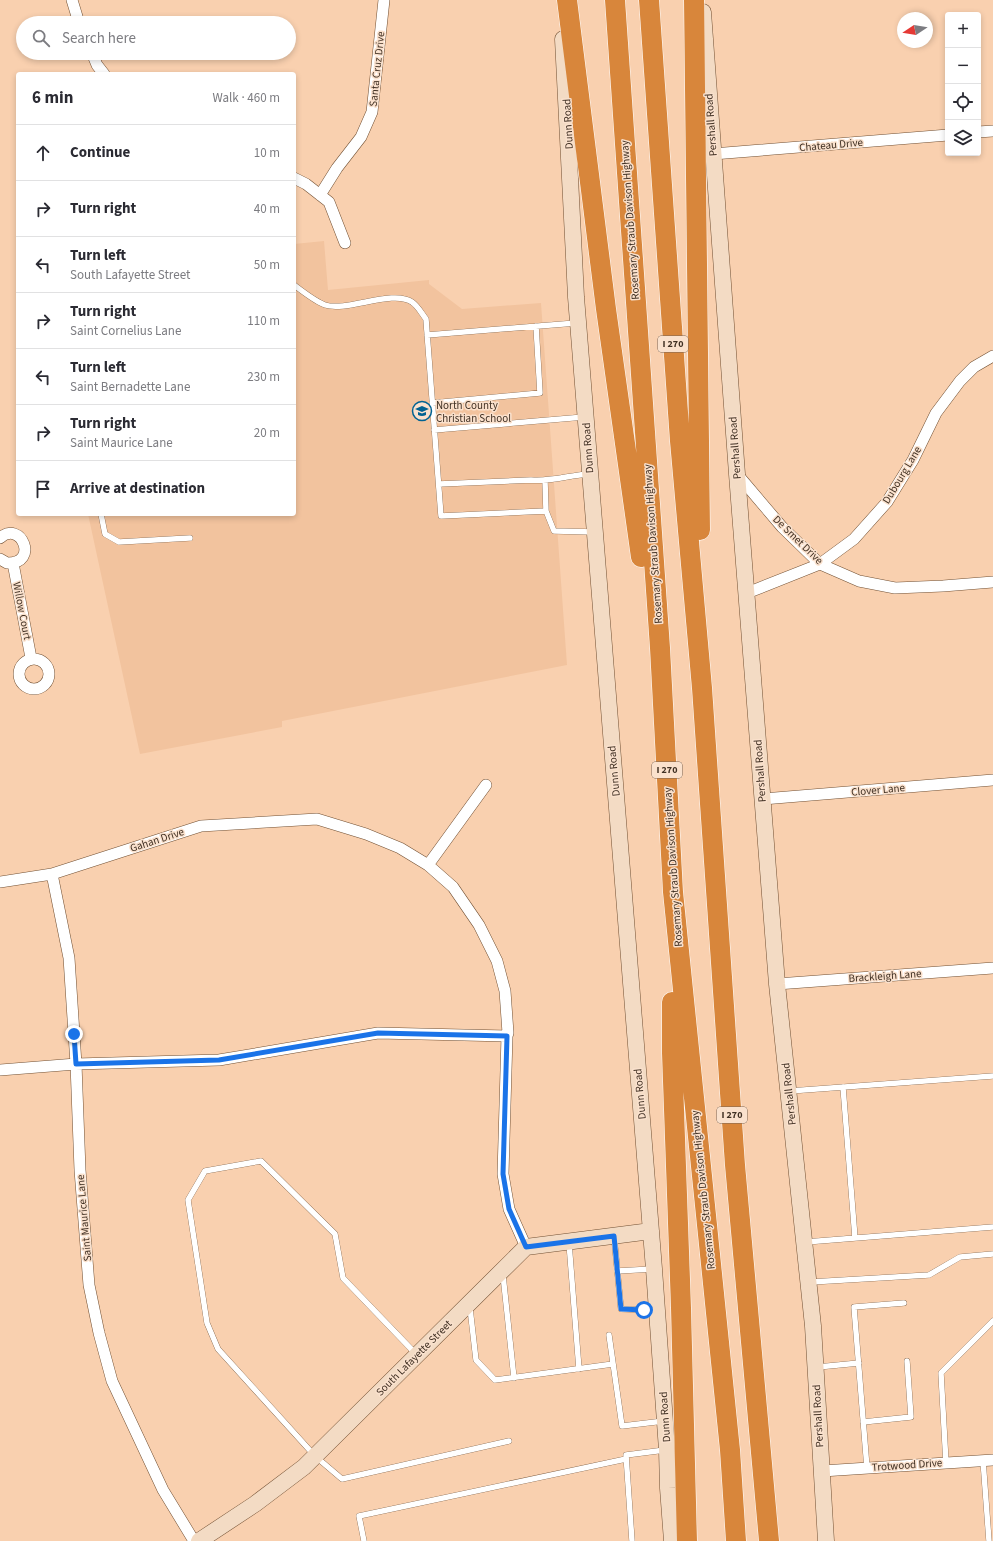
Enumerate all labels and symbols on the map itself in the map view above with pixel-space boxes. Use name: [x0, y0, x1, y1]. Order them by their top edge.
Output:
north arrow: [897, 12, 933, 48]
street label: Santa Cruz Drive: [366, 30, 388, 107]
street label: Pershall Road: [701, 93, 721, 157]
street label: Dunn Road: [559, 98, 577, 150]
street label: Chateau Drive: [798, 135, 864, 155]
street label: Rosemary Straub Davison Highway: [617, 140, 643, 300]
road number: I 270: [658, 336, 688, 352]
place label: North County Christian School: [436, 398, 511, 426]
school or university icon: North County Christian School: [411, 400, 433, 422]
street label: Pershall Road: [725, 416, 745, 480]
street label: Dunn Road: [579, 422, 597, 474]
street label: Dubourg Lane: [879, 443, 925, 507]
street label: Rosemary Straub Davison Highway: [640, 464, 666, 624]
street label: De Smet Drive: [770, 512, 827, 568]
street label: Willow Court: [9, 581, 35, 642]
street label: Pershall Road: [750, 739, 770, 803]
street label: Dunn Road: [604, 745, 624, 797]
road number: I 270: [652, 762, 682, 778]
street label: Clover Lane: [850, 780, 906, 800]
street label: Rosemary Straub Davison Highway: [660, 787, 686, 947]
street label: Gahan Drive: [128, 824, 186, 856]
street label: Brackleigh Lane: [848, 966, 923, 986]
route end: [65, 1025, 83, 1043]
street label: Pershall Road: [778, 1062, 800, 1126]
street label: Dunn Road: [630, 1068, 650, 1120]
road number: I 270: [717, 1107, 747, 1123]
street label: Rosemary Straub Davison Highway: [687, 1110, 719, 1270]
street label: Saint Maurice Lane: [73, 1174, 95, 1262]
route start: [635, 1301, 653, 1319]
street label: South Lafayette Street: [373, 1316, 456, 1399]
street label: Pershall Road: [809, 1384, 827, 1448]
street label: Dunn Road: [656, 1391, 674, 1443]
street label: Trotwood Drive: [871, 1455, 943, 1475]

